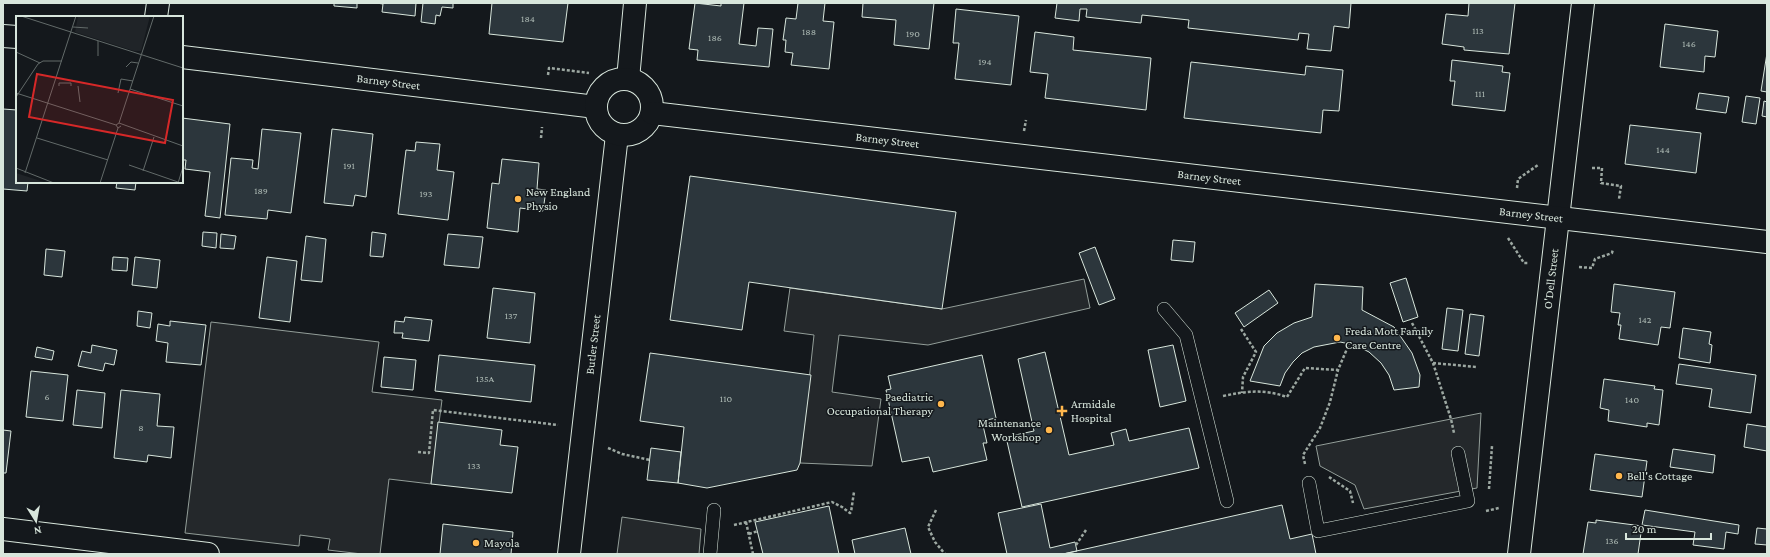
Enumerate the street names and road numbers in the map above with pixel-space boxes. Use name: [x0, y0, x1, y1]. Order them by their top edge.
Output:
street label: Barney Street: [356, 71, 422, 93]
street label: Barney Street: [855, 130, 921, 151]
street label: Barney Street: [1177, 167, 1243, 188]
street label: Barney Street: [1499, 204, 1565, 225]
street label: O'Dell Street: [1540, 247, 1562, 310]
street label: Butler Street: [583, 313, 604, 375]

